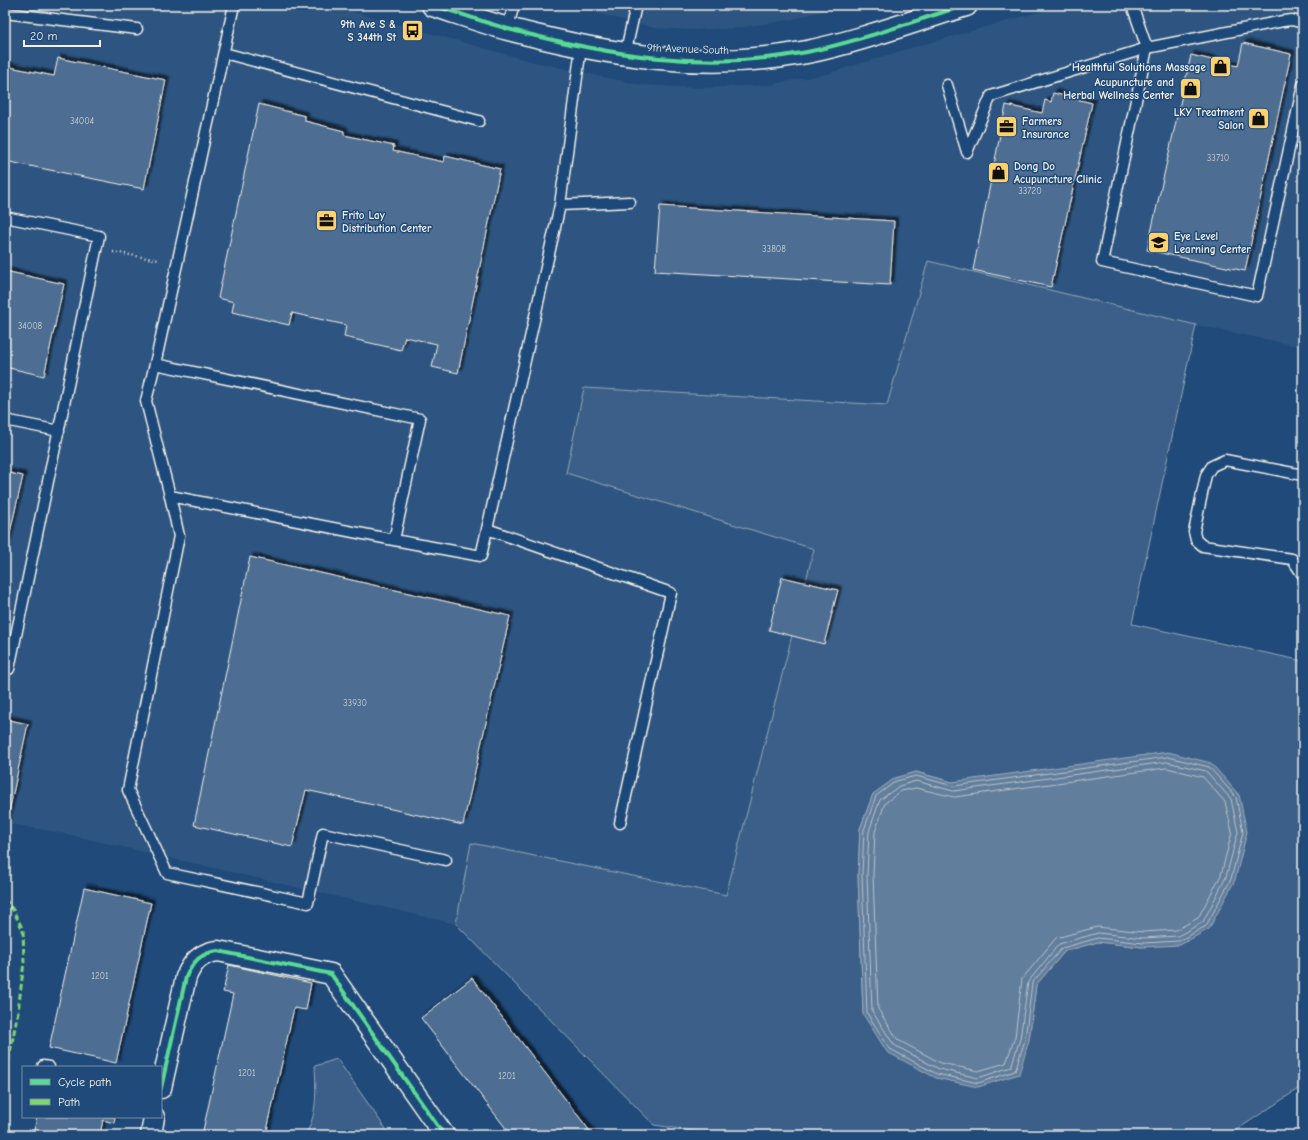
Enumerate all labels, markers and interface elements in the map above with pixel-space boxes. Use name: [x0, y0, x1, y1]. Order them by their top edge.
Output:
bus stop icon: 9th Ave S & S 344th St: [399, 17, 425, 43]
place label: 9th Ave S & S 344th St: [340, 18, 396, 44]
scale bar: [24, 22, 100, 48]
text: 20 m: [30, 29, 58, 43]
street label: 9th Avenue South: [647, 41, 729, 57]
shop icon: Healthful Solutions Massage: [1208, 54, 1234, 80]
place label: Healthful Solutions Massage: [1072, 61, 1207, 74]
shop icon: Acupuncture and Herbal Wellness Center: [1177, 75, 1203, 101]
place label: Acupuncture and Herbal Wellness Center: [1063, 76, 1175, 102]
shop icon: LKY Treatment Salon: [1246, 105, 1272, 131]
place label: LKY Treatment Salon: [1174, 106, 1244, 132]
office icon: Farmers Insurance: [994, 114, 1020, 140]
place label: Farmers Insurance: [1022, 115, 1070, 141]
house number: 34004: [70, 116, 94, 126]
house number: 33710: [1207, 153, 1229, 163]
shop icon: Dong Do Acupuncture Clinic: [985, 159, 1011, 185]
place label: Dong Do Acupuncture Clinic: [1014, 160, 1102, 186]
house number: 33720: [1018, 186, 1042, 196]
office icon: Frito Lay Distribution Center: [314, 208, 340, 234]
place label: Frito Lay Distribution Center: [342, 209, 432, 235]
school or university icon: Eye Level Learning Center: [1146, 229, 1172, 255]
place label: Eye Level Learning Center: [1174, 230, 1251, 256]
house number: 33808: [762, 244, 786, 254]
house number: 34008: [18, 321, 43, 331]
house number: 33930: [343, 698, 367, 708]
house number: 1201: [91, 971, 109, 981]
legend: [22, 1066, 162, 1118]
house number: 1201: [238, 1068, 256, 1078]
house number: 1201: [498, 1071, 516, 1081]
text: Cycle path: [58, 1075, 111, 1089]
text: Path: [58, 1095, 80, 1109]

